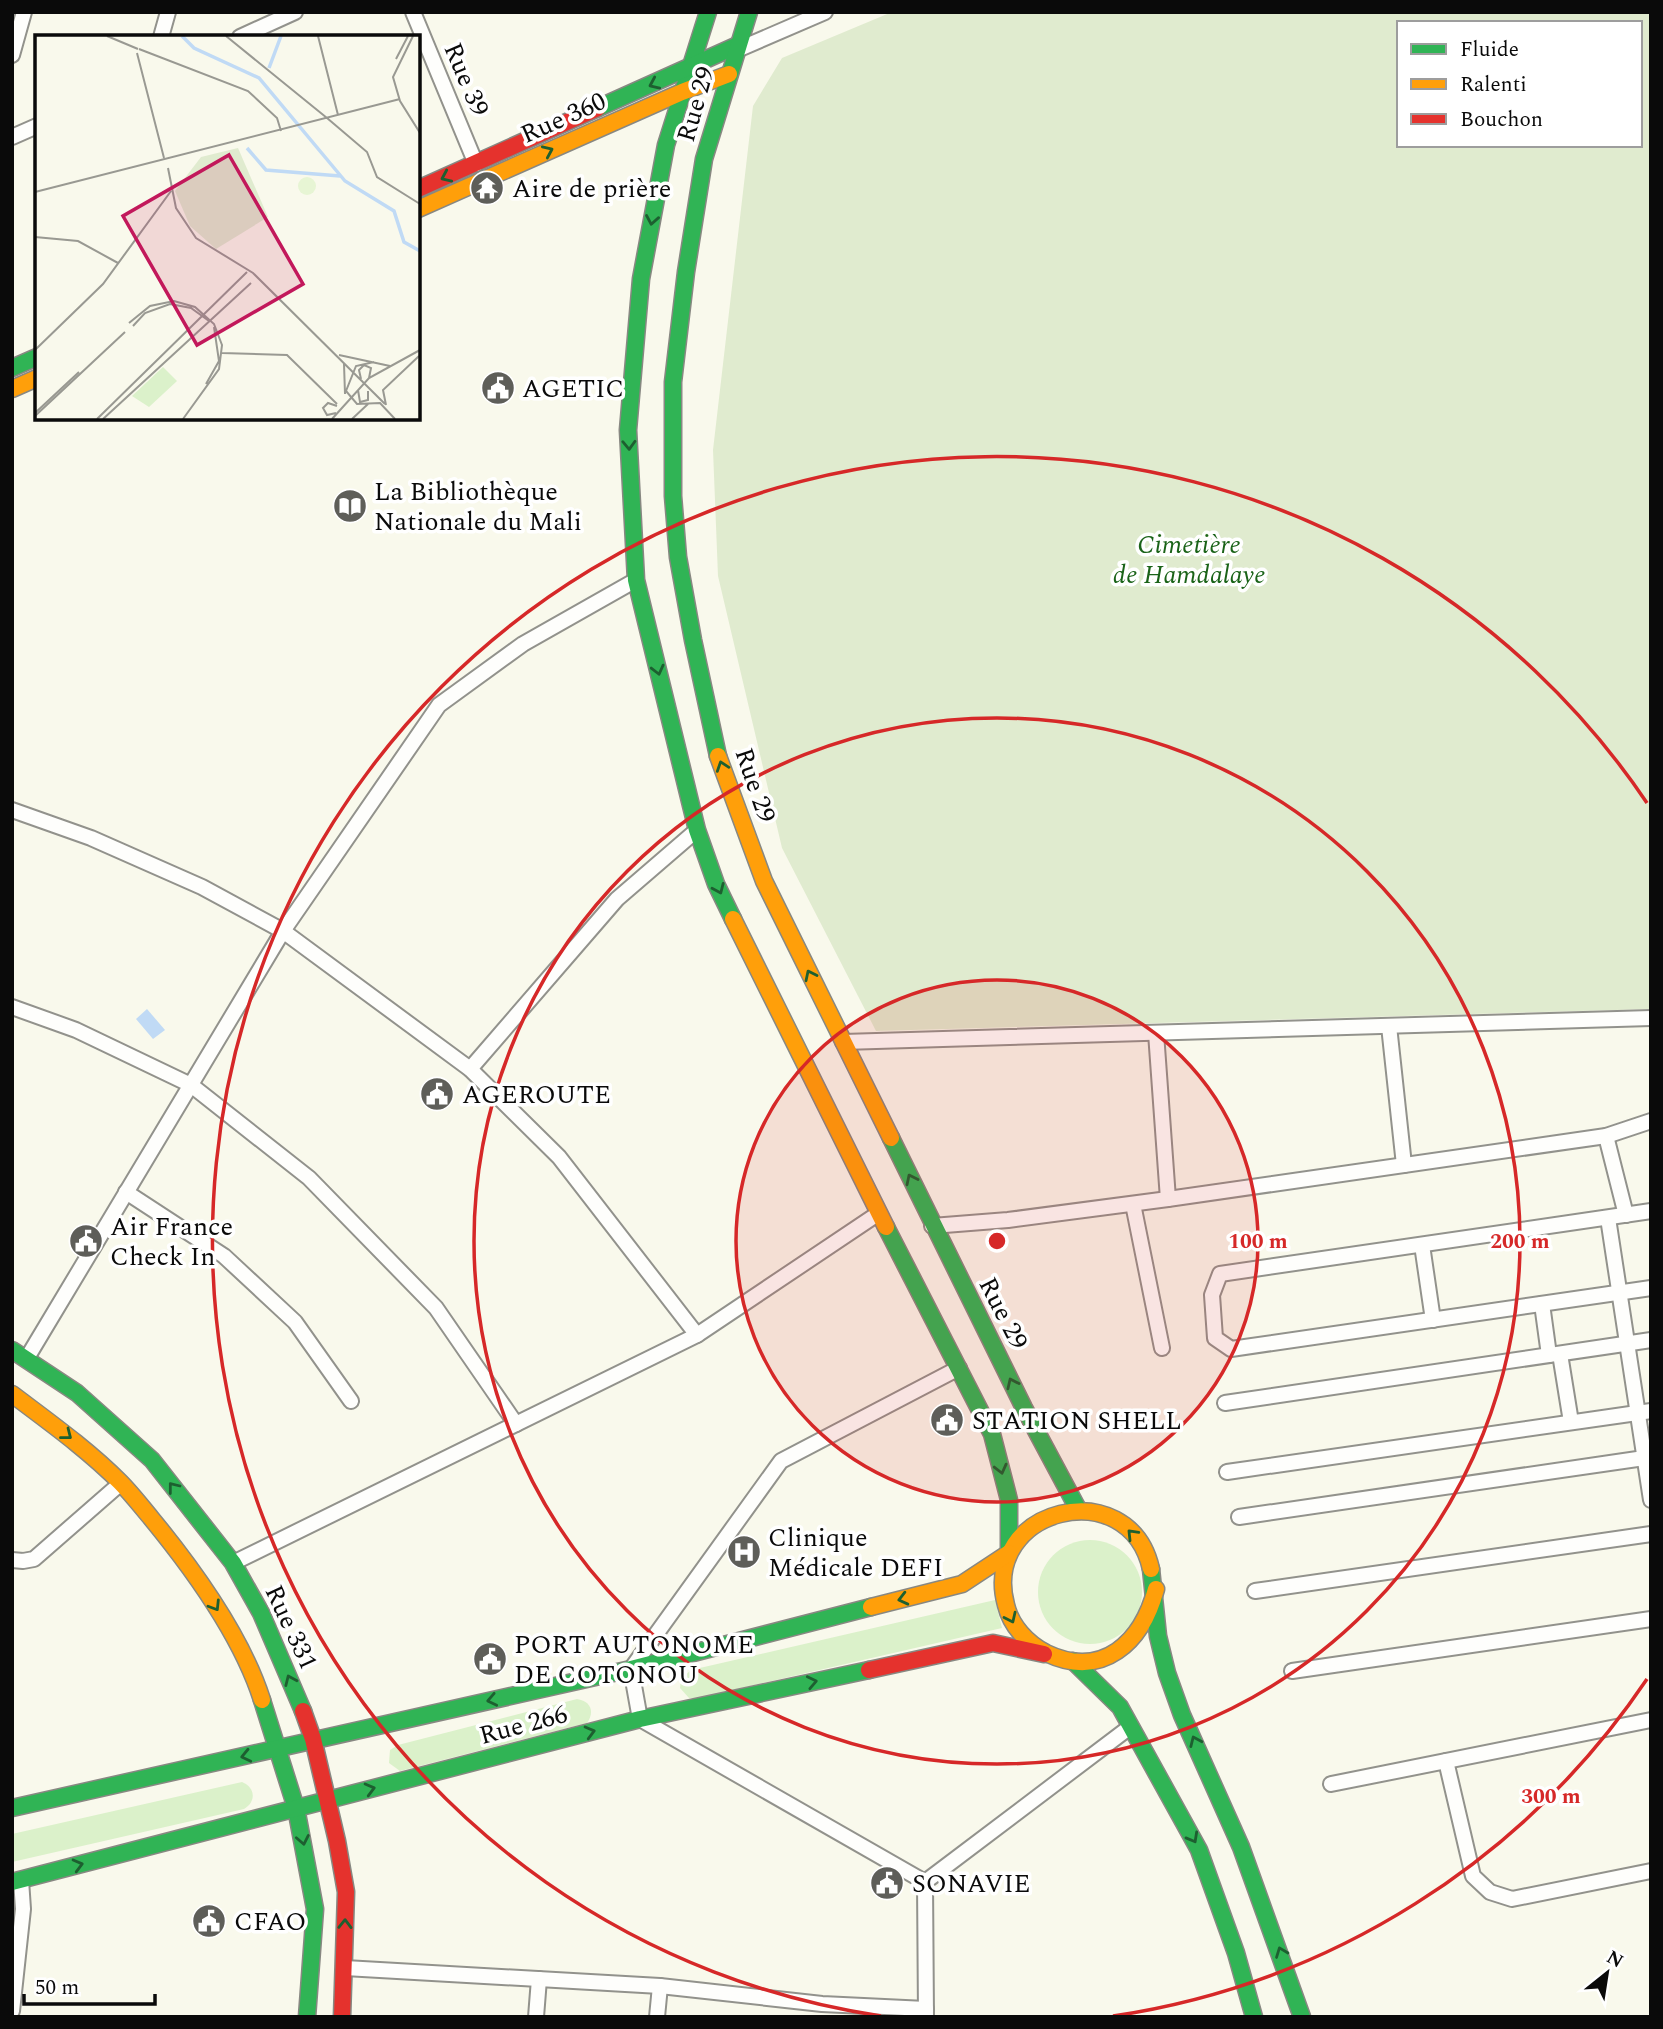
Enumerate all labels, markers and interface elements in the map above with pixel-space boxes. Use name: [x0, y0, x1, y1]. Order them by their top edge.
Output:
legend: [1397, 21, 1642, 147]
text: Fluide: [1460, 34, 1519, 66]
inset map: [35, 35, 420, 420]
street label: Rue 39: [433, 36, 500, 123]
street label: Rue 29: [666, 62, 726, 147]
text: Ralenti: [1460, 69, 1527, 101]
one-way arrow: [649, 76, 661, 90]
street label: Rue 360: [514, 81, 613, 154]
text: Bouchon: [1460, 104, 1543, 136]
one-way arrow: [541, 145, 553, 159]
one-way arrow: [441, 169, 453, 183]
temple icon: Aire de prière: [468, 169, 506, 207]
place label: Aire de prière: [512, 169, 671, 209]
one-way arrow: [645, 214, 660, 226]
public building icon: AGETIC: [479, 369, 517, 407]
place label: AGETIC: [522, 369, 624, 409]
one-way arrow: [621, 440, 636, 451]
place label: La Bibliothèque Nationale du Mali: [374, 472, 582, 542]
library icon: La Bibliothèque Nationale du Mali: [331, 487, 369, 525]
park label: Cimetière de Hamdalaye: [1113, 525, 1265, 595]
one-way arrow: [650, 664, 664, 676]
street label: Rue 29: [724, 742, 786, 828]
one-way arrow: [716, 760, 730, 773]
one-way arrow: [711, 882, 725, 894]
one-way arrow: [805, 970, 819, 982]
public building icon: AGEROUTE: [418, 1075, 456, 1113]
place label: AGEROUTE: [462, 1075, 611, 1115]
one-way arrow: [905, 1174, 919, 1186]
place label: Air France Check In: [110, 1207, 233, 1277]
public building icon: Air France Check In: [67, 1222, 105, 1260]
text: 100 m: [1228, 1226, 1288, 1258]
text: 200 m: [1490, 1226, 1550, 1258]
centre of rings: [985, 1229, 1009, 1253]
street label: Rue 29: [968, 1270, 1038, 1357]
one-way arrow: [1006, 1378, 1020, 1390]
public building icon: STATION SHELL: [928, 1401, 966, 1439]
place label: STATION SHELL: [972, 1401, 1182, 1441]
one-way arrow: [59, 1426, 71, 1439]
one-way arrow: [993, 1463, 1007, 1475]
one-way arrow: [168, 1482, 181, 1494]
place label: Clinique Médicale DEFI: [768, 1518, 943, 1588]
one-way arrow: [1128, 1529, 1140, 1542]
hospital icon: Clinique Médicale DEFI: [725, 1533, 763, 1571]
street label: Rue 331: [254, 1578, 328, 1677]
one-way arrow: [898, 1591, 910, 1605]
one-way arrow: [206, 1598, 219, 1611]
one-way arrow: [1003, 1611, 1017, 1623]
place label: PORT AUTONOME DE COTONOU: [514, 1625, 754, 1695]
public building icon: PORT AUTONOME DE COTONOU: [471, 1640, 509, 1678]
one-way arrow: [284, 1675, 298, 1687]
one-way arrow: [806, 1676, 818, 1690]
one-way arrow: [486, 1691, 498, 1706]
street label: Rue 266: [475, 1694, 572, 1756]
one-way arrow: [584, 1726, 596, 1740]
one-way arrow: [1189, 1736, 1203, 1749]
one-way arrow: [241, 1747, 253, 1762]
text: 300 m: [1521, 1781, 1581, 1813]
one-way arrow: [364, 1783, 376, 1797]
one-way arrow: [1185, 1831, 1198, 1844]
one-way arrow: [294, 1834, 309, 1846]
one-way arrow: [72, 1859, 84, 1873]
public building icon: SONAVIE: [868, 1864, 906, 1902]
place label: SONAVIE: [912, 1864, 1031, 1904]
public building icon: CFAO: [190, 1902, 228, 1940]
place label: CFAO: [234, 1902, 306, 1942]
one-way arrow: [337, 1918, 353, 1929]
north arrow: [1572, 1938, 1642, 2008]
text: N: [1601, 1943, 1629, 1976]
one-way arrow: [1275, 1947, 1289, 1959]
scale bar: [24, 1962, 156, 2006]
text: 50 m: [35, 1972, 79, 2004]

